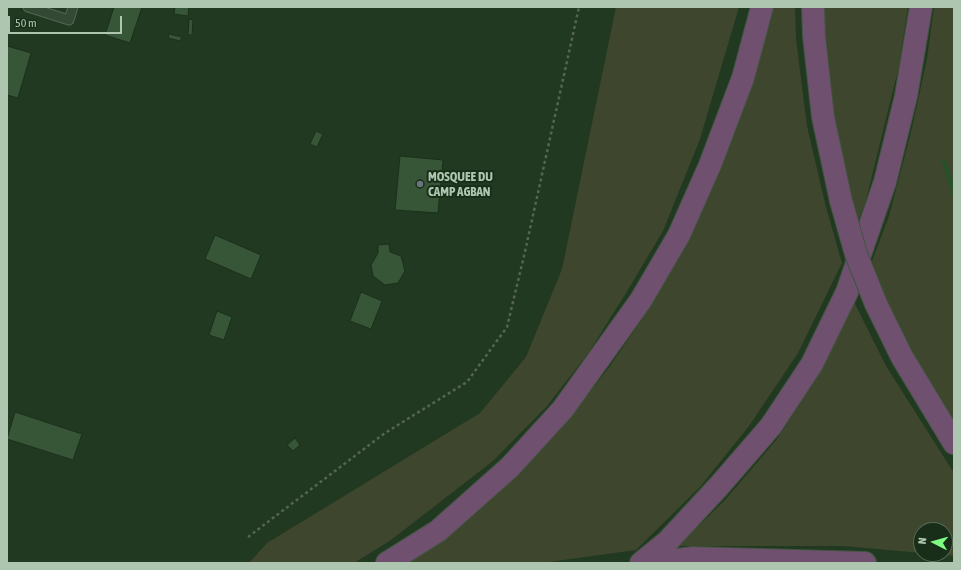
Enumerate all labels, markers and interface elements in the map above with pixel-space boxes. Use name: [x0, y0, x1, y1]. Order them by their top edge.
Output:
scale bar: [10, 8, 124, 34]
text: 50 m: [15, 16, 37, 30]
place label: MOSQUEE DU CAMP AGBAN: [428, 169, 493, 200]
marker: MOSQUEE DU CAMP AGBAN: [415, 179, 425, 189]
north arrow: [913, 522, 953, 562]
text: N: [916, 537, 928, 545]

